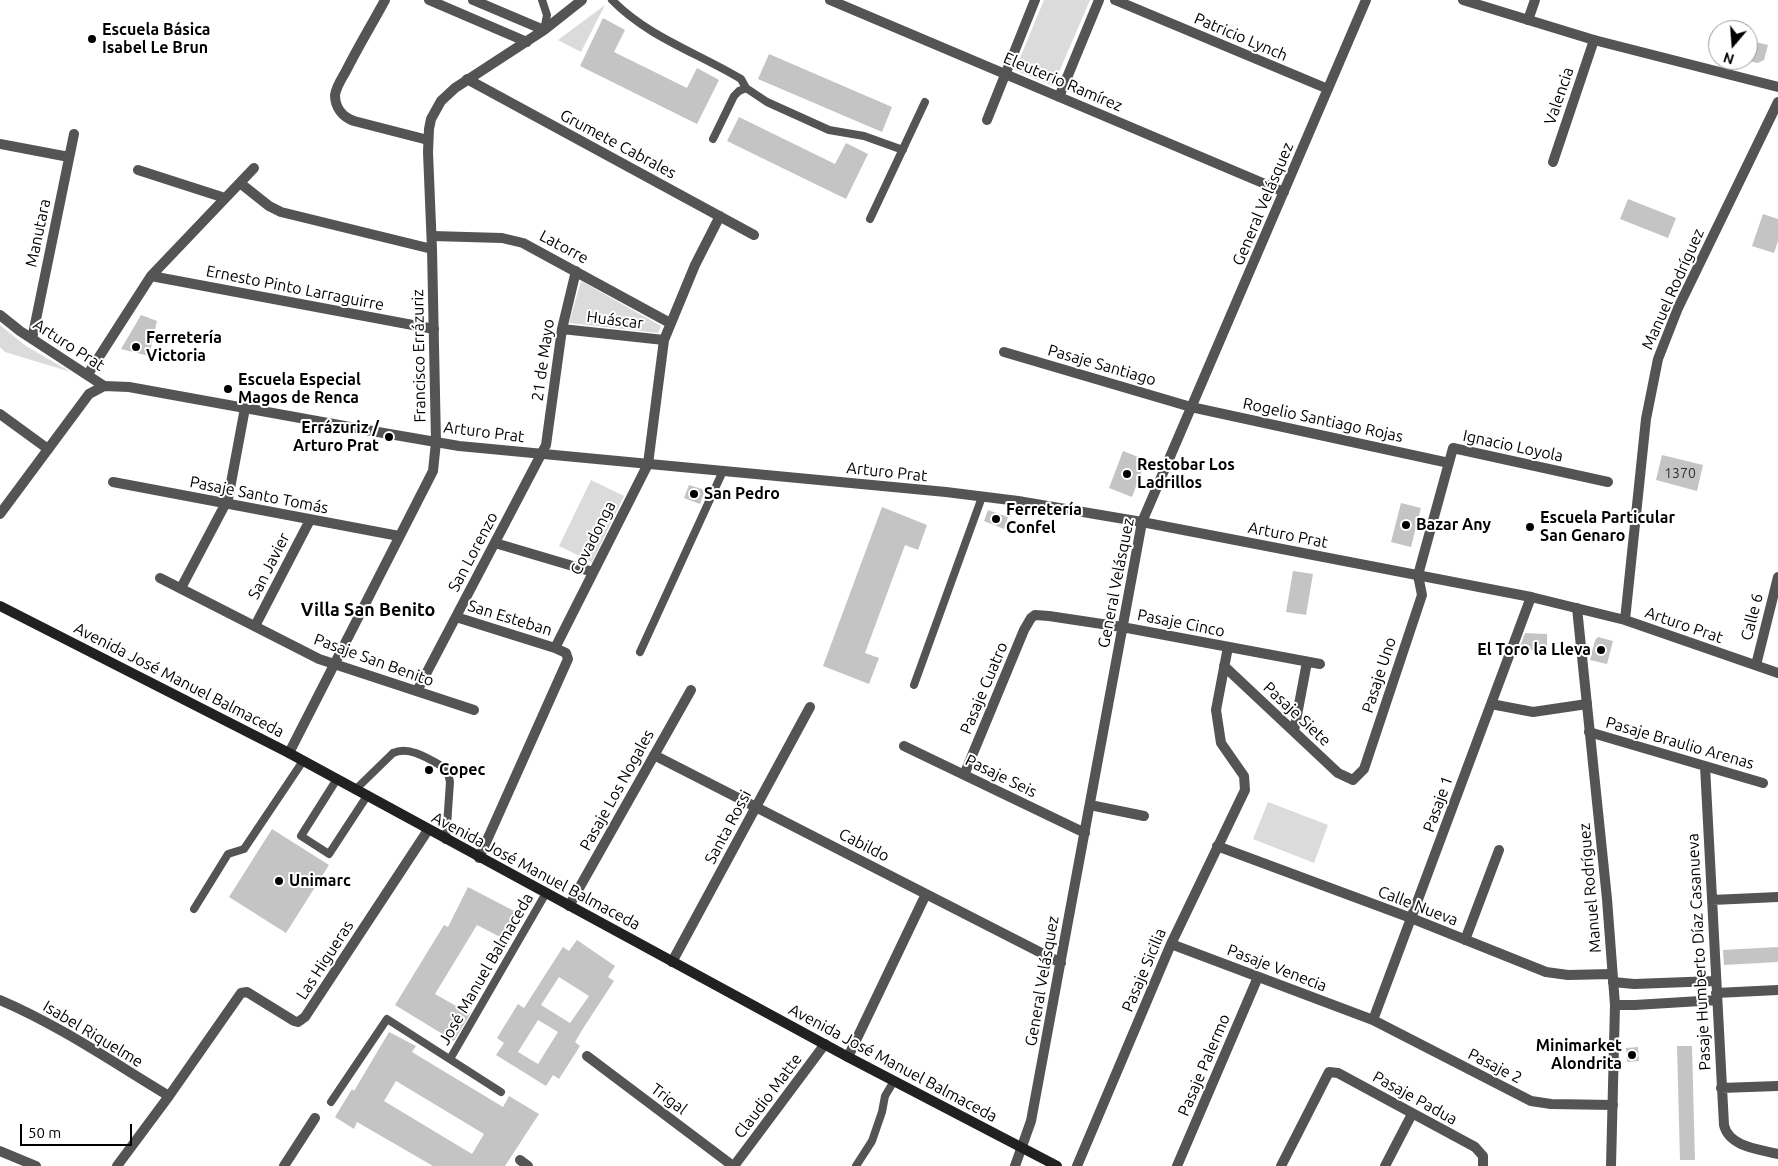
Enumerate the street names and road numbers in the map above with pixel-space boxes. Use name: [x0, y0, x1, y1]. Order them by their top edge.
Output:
street label: Patricio Lynch: [1191, 9, 1291, 65]
street label: Eleuterio Ramírez: [1001, 48, 1125, 116]
street label: Valencia: [1540, 65, 1578, 127]
street label: Grumete Cabrales: [557, 105, 679, 183]
street label: General Velásquez: [1228, 139, 1298, 269]
street label: Manutara: [21, 197, 55, 269]
street label: Latorre: [536, 226, 592, 268]
street label: Manuel Rodríguez: [1638, 226, 1708, 352]
street label: Ernesto Pinto Larraguirre: [204, 261, 386, 315]
street label: Francisco Errázuriz: [408, 289, 430, 423]
street label: Huáscar: [585, 307, 645, 333]
street label: Arturo Prat: [30, 315, 108, 375]
street label: 21 de Mayo: [528, 318, 558, 402]
street label: Pasaje Santiago: [1046, 340, 1158, 390]
street label: Rogelio Santiago Rojas: [1241, 394, 1405, 446]
street label: Arturo Prat: [443, 418, 525, 446]
street label: Ignacio Loyola: [1461, 426, 1565, 466]
street label: Arturo Prat: [846, 458, 928, 486]
street label: Pasaje Santo Tomás: [188, 472, 330, 518]
street label: Covadonga: [566, 498, 620, 578]
street label: San Lorenzo: [444, 509, 502, 595]
street label: General Velásquez: [1094, 516, 1138, 650]
street label: Arturo Prat: [1246, 518, 1330, 552]
street label: San Javier: [244, 530, 294, 602]
street label: Calle 6: [1737, 591, 1767, 643]
street label: San Esteban: [466, 596, 554, 640]
street label: Arturo Prat: [1643, 603, 1725, 647]
street label: Pasaje Cinco: [1136, 605, 1226, 641]
street label: Avenida José Manuel Balmaceda: [71, 619, 287, 741]
street label: Pasaje San Benito: [311, 629, 437, 691]
street label: Pasaje Uno: [1358, 635, 1400, 715]
street label: Pasaje Cuatro: [956, 639, 1012, 737]
street label: Pasaje Siete: [1259, 678, 1335, 750]
street label: Pasaje Braulio Arenas: [1604, 713, 1756, 773]
street label: Pasaje Los Nogales: [576, 726, 658, 854]
street label: Pasaje Seis: [962, 750, 1040, 802]
street label: Pasaje 1: [1419, 773, 1457, 835]
street label: Santa Rossi: [701, 787, 755, 867]
street label: Avenida José Manuel Balmaceda: [429, 808, 643, 934]
street label: Manuel Rodríguez: [1575, 822, 1605, 954]
street label: Cabildo: [835, 824, 893, 866]
street label: Pasaje Humberto Díaz Casanueva: [1683, 833, 1715, 1071]
street label: Calle Nueva: [1375, 882, 1461, 930]
street label: José Manuel Balmaceda: [435, 890, 537, 1048]
street label: General Velásquez: [1021, 914, 1063, 1048]
street label: Las Higueras: [292, 917, 358, 1003]
street label: Pasaje Sicilia: [1118, 925, 1170, 1015]
street label: Pasaje Venecia: [1224, 940, 1330, 996]
street label: Isabel Riquelme: [39, 997, 147, 1071]
street label: Avenida José Manuel Balmaceda: [786, 1000, 1000, 1126]
street label: Pasaje Palermo: [1174, 1011, 1234, 1119]
street label: Pasaje 2: [1465, 1044, 1525, 1088]
street label: Claudio Matte: [730, 1050, 806, 1142]
street label: Pasaje Padua: [1369, 1067, 1461, 1129]
street label: Trigal: [647, 1079, 691, 1119]

